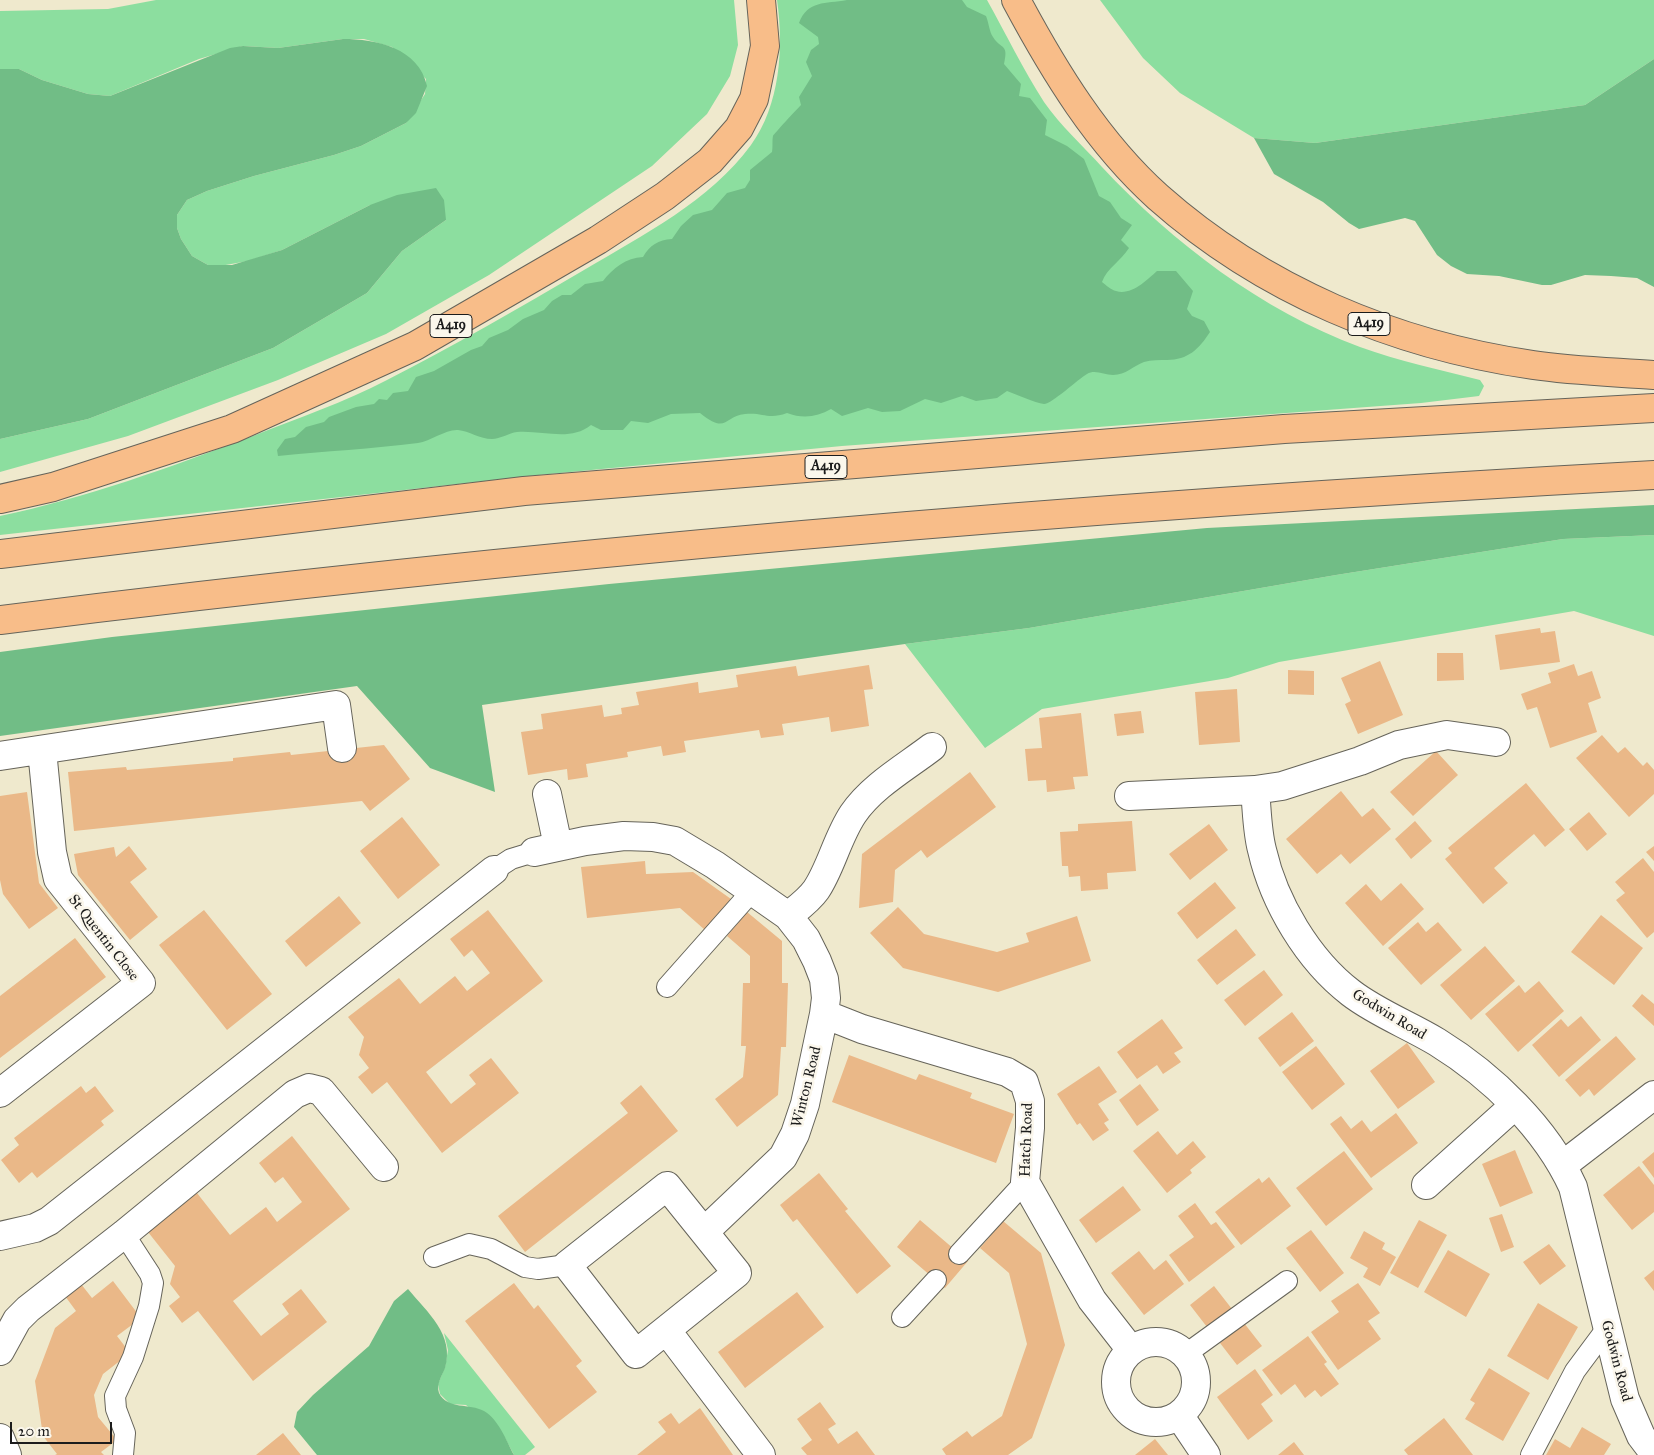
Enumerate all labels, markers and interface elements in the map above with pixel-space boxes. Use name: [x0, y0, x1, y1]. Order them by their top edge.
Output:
road number: A419: [1348, 312, 1390, 336]
road number: A419: [430, 314, 472, 338]
road number: A419: [805, 456, 847, 478]
street label: St Quentin Close: [64, 891, 142, 985]
street label: Godwin Road: [1349, 986, 1429, 1044]
street label: Winton Road: [788, 1045, 826, 1129]
street label: Hatch Road: [1017, 1102, 1037, 1178]
street label: Godwin Road: [1597, 1318, 1635, 1404]
scale bar: [12, 1412, 115, 1444]
text: 20 m: [18, 1422, 50, 1440]

